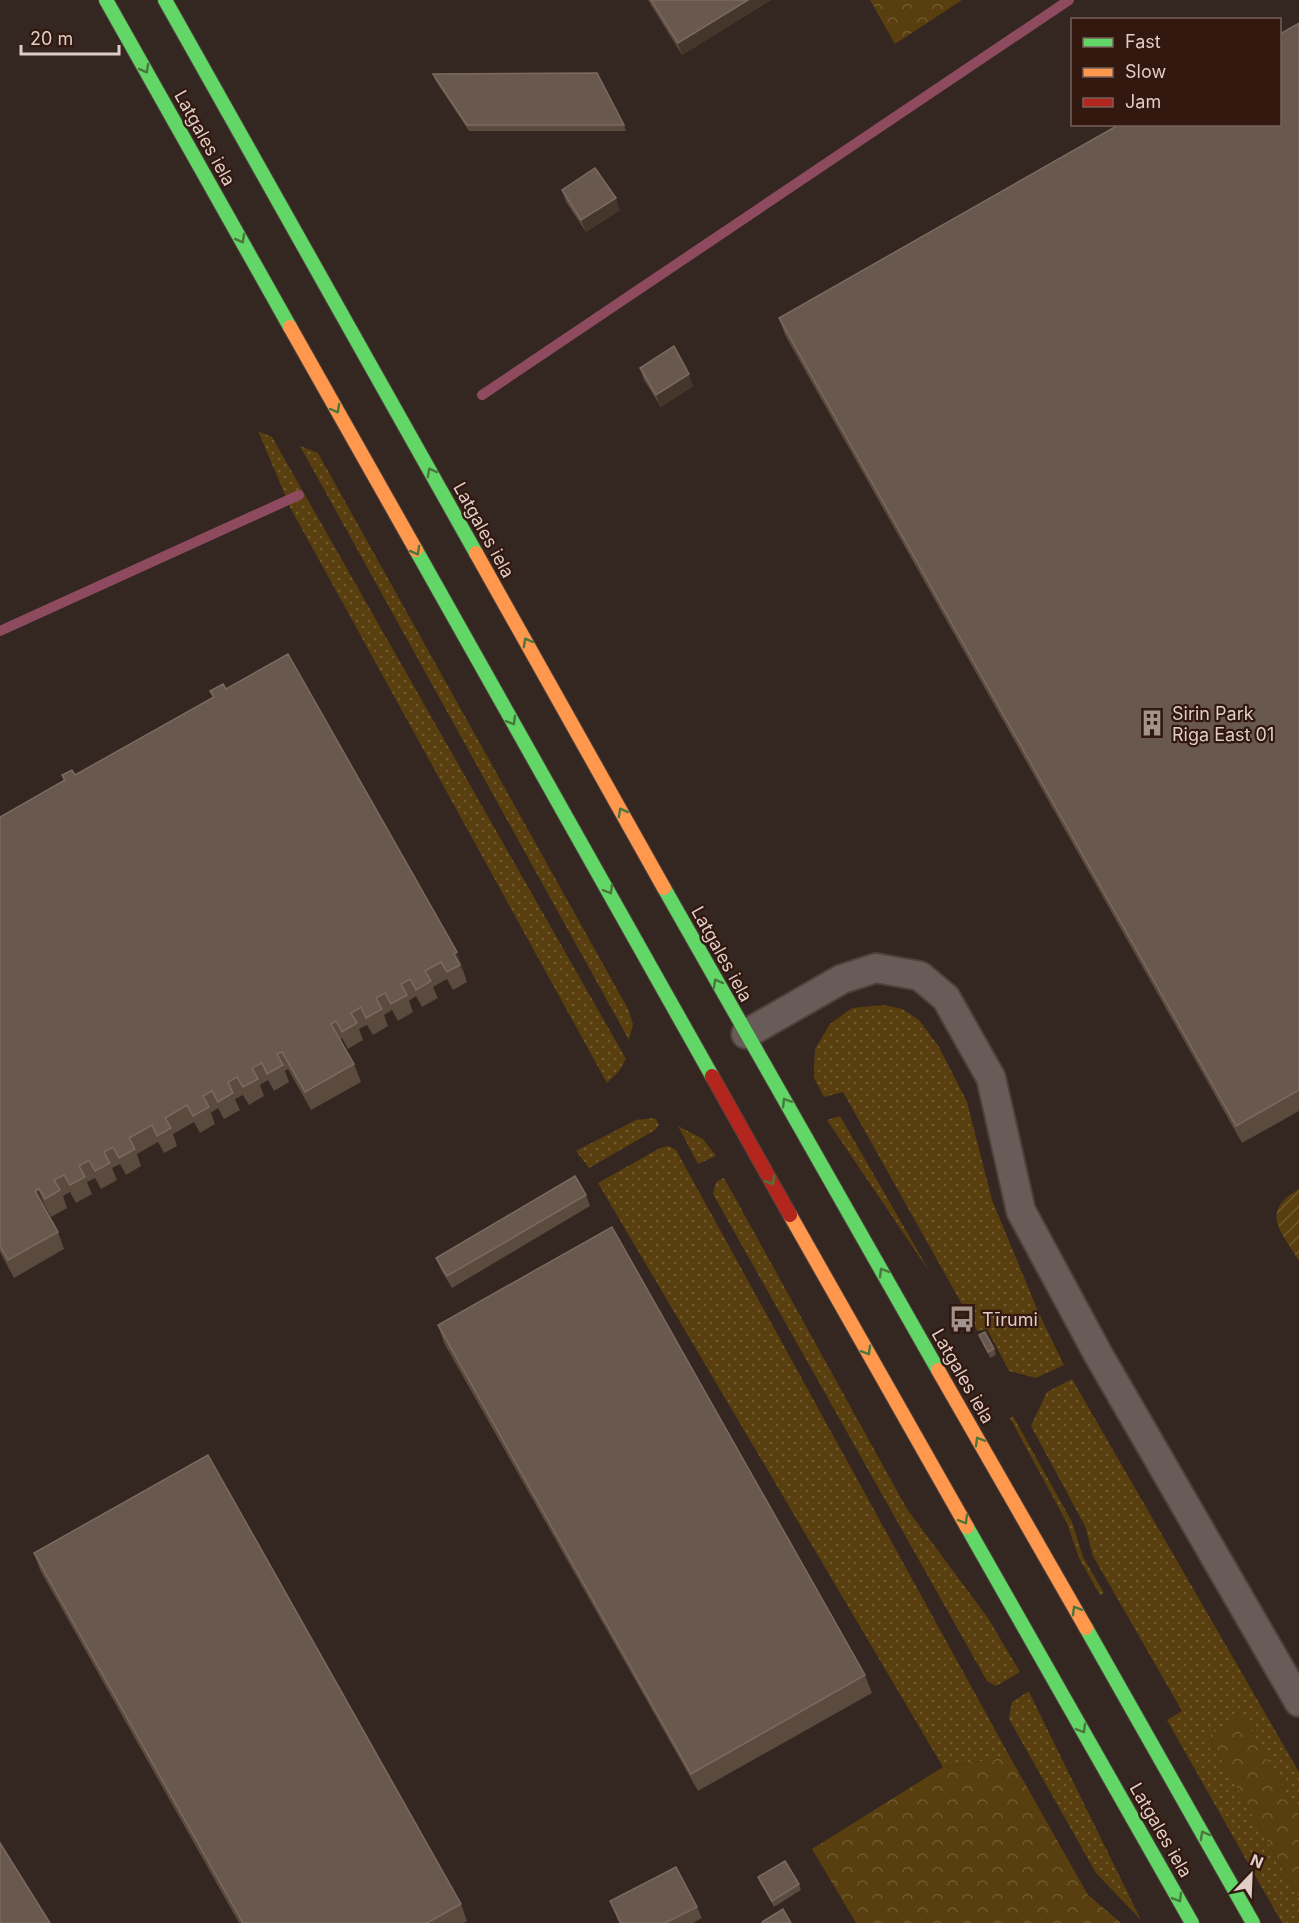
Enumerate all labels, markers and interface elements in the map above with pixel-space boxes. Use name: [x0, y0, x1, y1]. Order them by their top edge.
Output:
scale bar: [21, 18, 118, 56]
legend: [1071, 18, 1281, 126]
text: 20 m: [30, 28, 73, 49]
text: Fast: [1125, 31, 1161, 52]
text: Slow: [1125, 61, 1166, 82]
one-way arrow: [138, 63, 150, 73]
street label: Latgales iela: [170, 87, 240, 189]
text: Jam: [1125, 91, 1161, 112]
one-way arrow: [234, 233, 245, 243]
one-way arrow: [329, 403, 341, 413]
one-way arrow: [427, 468, 438, 478]
street label: Latgales iela: [449, 479, 519, 581]
one-way arrow: [409, 545, 420, 555]
one-way arrow: [522, 638, 534, 648]
place label: Sirin Park Riga East 01: [1172, 703, 1274, 745]
building icon: Sirin Park Riga East 01: [1137, 708, 1167, 738]
one-way arrow: [505, 715, 516, 725]
one-way arrow: [618, 808, 629, 818]
one-way arrow: [602, 884, 613, 894]
street label: Latgales iela: [687, 903, 757, 1005]
one-way arrow: [713, 978, 724, 989]
one-way arrow: [782, 1098, 793, 1108]
one-way arrow: [764, 1175, 775, 1186]
one-way arrow: [879, 1268, 890, 1278]
bus stop icon: Tīrumi: [947, 1304, 977, 1334]
place label: Tīrumi: [982, 1309, 1038, 1330]
street label: Latgales iela: [927, 1325, 999, 1427]
one-way arrow: [860, 1345, 872, 1355]
one-way arrow: [975, 1437, 987, 1447]
one-way arrow: [957, 1514, 968, 1524]
one-way arrow: [1072, 1606, 1083, 1616]
one-way arrow: [1075, 1722, 1086, 1733]
street label: Latgales iela: [1125, 1779, 1197, 1881]
one-way arrow: [1199, 1831, 1211, 1842]
north arrow: [1221, 1845, 1281, 1905]
text: N: [1247, 1850, 1266, 1873]
one-way arrow: [1171, 1892, 1182, 1902]

